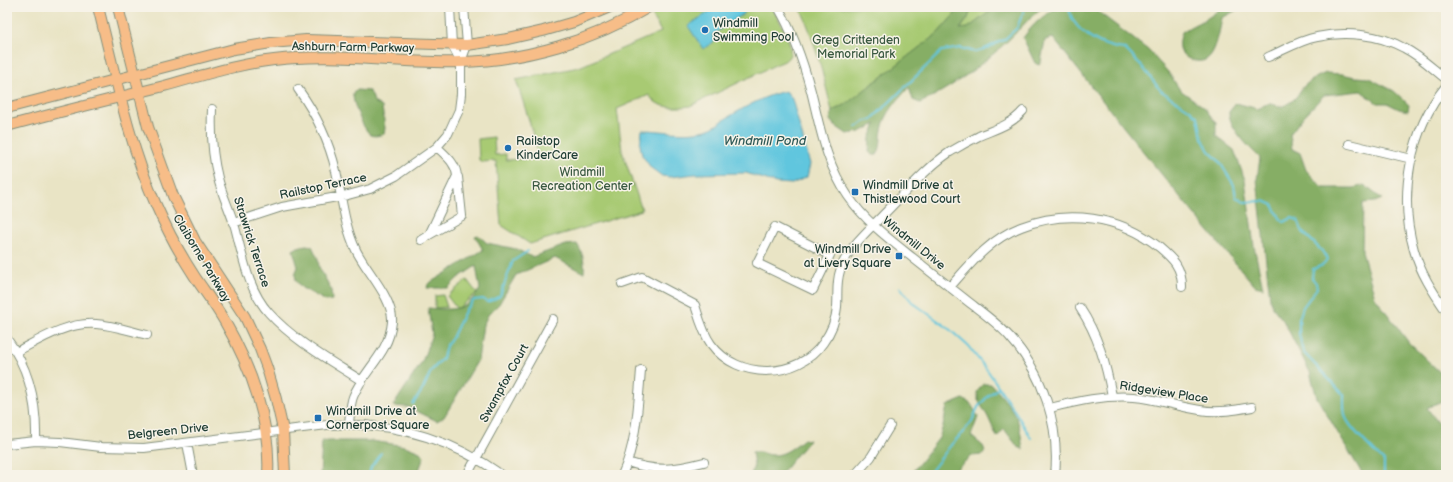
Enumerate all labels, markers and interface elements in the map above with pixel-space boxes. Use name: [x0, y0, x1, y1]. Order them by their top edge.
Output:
place label: Windmill Swimming Pool: [713, 16, 794, 45]
marker: Windmill Swimming Pool: [700, 25, 710, 35]
park label: Greg Crittenden Memorial Park: [812, 33, 900, 62]
street label: Ashburn Farm Parkway: [292, 39, 415, 56]
water label: Windmill Pond: [724, 133, 807, 149]
place label: Railstop KinderCare: [516, 134, 578, 163]
marker: Railstop KinderCare: [503, 143, 513, 153]
park label: Windmill Recreation Center: [532, 165, 633, 194]
street label: Railstop Terrace: [278, 170, 368, 203]
place label: Windmill Drive at Thistlewood Court: [863, 178, 961, 207]
marker: Windmill Drive at Thistlewood Court: [850, 187, 860, 197]
street label: Strawrick Terrace: [230, 195, 273, 289]
street label: Claiborne Parkway: [169, 212, 234, 305]
street label: Windmill Drive: [879, 214, 948, 273]
place label: Windmill Drive at Livery Square: [804, 242, 891, 271]
marker: Windmill Drive at Livery Square: [894, 251, 904, 261]
street label: Swampfox Court: [477, 341, 532, 425]
street label: Ridgeview Place: [1118, 378, 1209, 407]
place label: Windmill Drive at Cornerpost Square: [326, 404, 429, 433]
marker: Windmill Drive at Cornerpost Square: [313, 413, 323, 423]
street label: Belgreen Drive: [127, 420, 209, 443]

